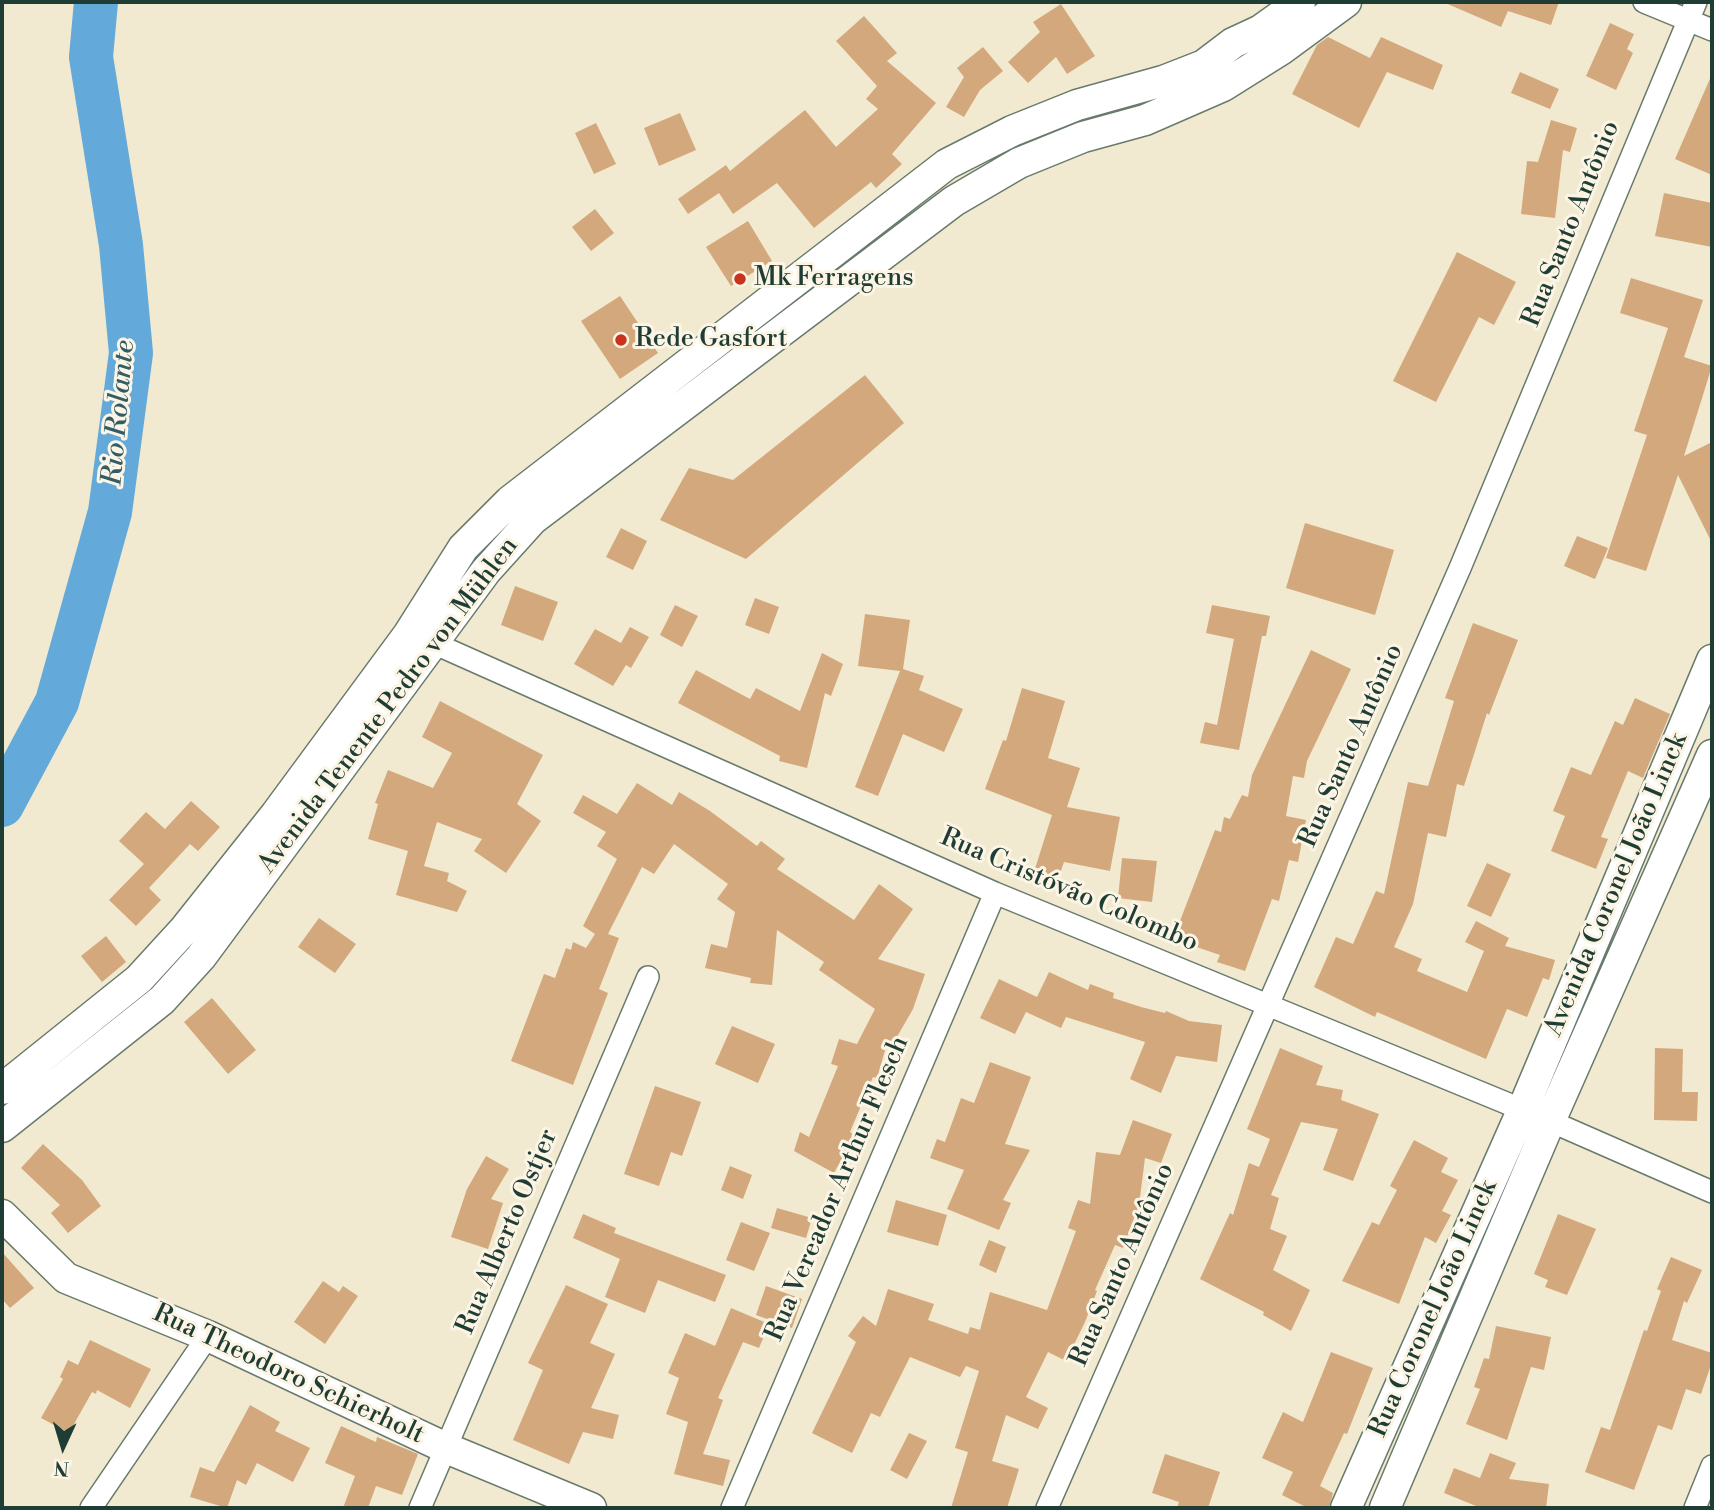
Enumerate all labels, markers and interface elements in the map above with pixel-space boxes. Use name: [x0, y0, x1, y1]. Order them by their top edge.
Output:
street label: Rua Santo Antônio: [1516, 117, 1628, 331]
place label: Mk Ferragens: [754, 263, 914, 295]
marker: Mk Ferragens: [732, 271, 748, 287]
place label: Rede Gasfort: [635, 324, 788, 356]
marker: Rede Gasfort: [613, 332, 629, 348]
water label: Rio Rolante: [97, 339, 143, 487]
street label: Avenida Tenente Pedro von Mühlen: [252, 532, 526, 880]
street label: Rua Santo Antônio: [1293, 640, 1411, 852]
street label: Avenida Coronel João Linck: [1539, 729, 1695, 1041]
street label: Rua Cristóvão Colombo: [935, 823, 1203, 959]
street label: Rua Vereador Arthur Flesch: [760, 1032, 916, 1346]
street label: Rua Alberto Ostjer: [451, 1125, 565, 1339]
street label: Rua Santo Antônio: [1064, 1159, 1182, 1371]
street label: Rua Coronel João Linck: [1363, 1176, 1505, 1442]
street label: Rua Theodoro Schierholt: [148, 1298, 428, 1452]
north arrow: [28, 1412, 98, 1482]
text: N: [53, 1455, 70, 1480]

